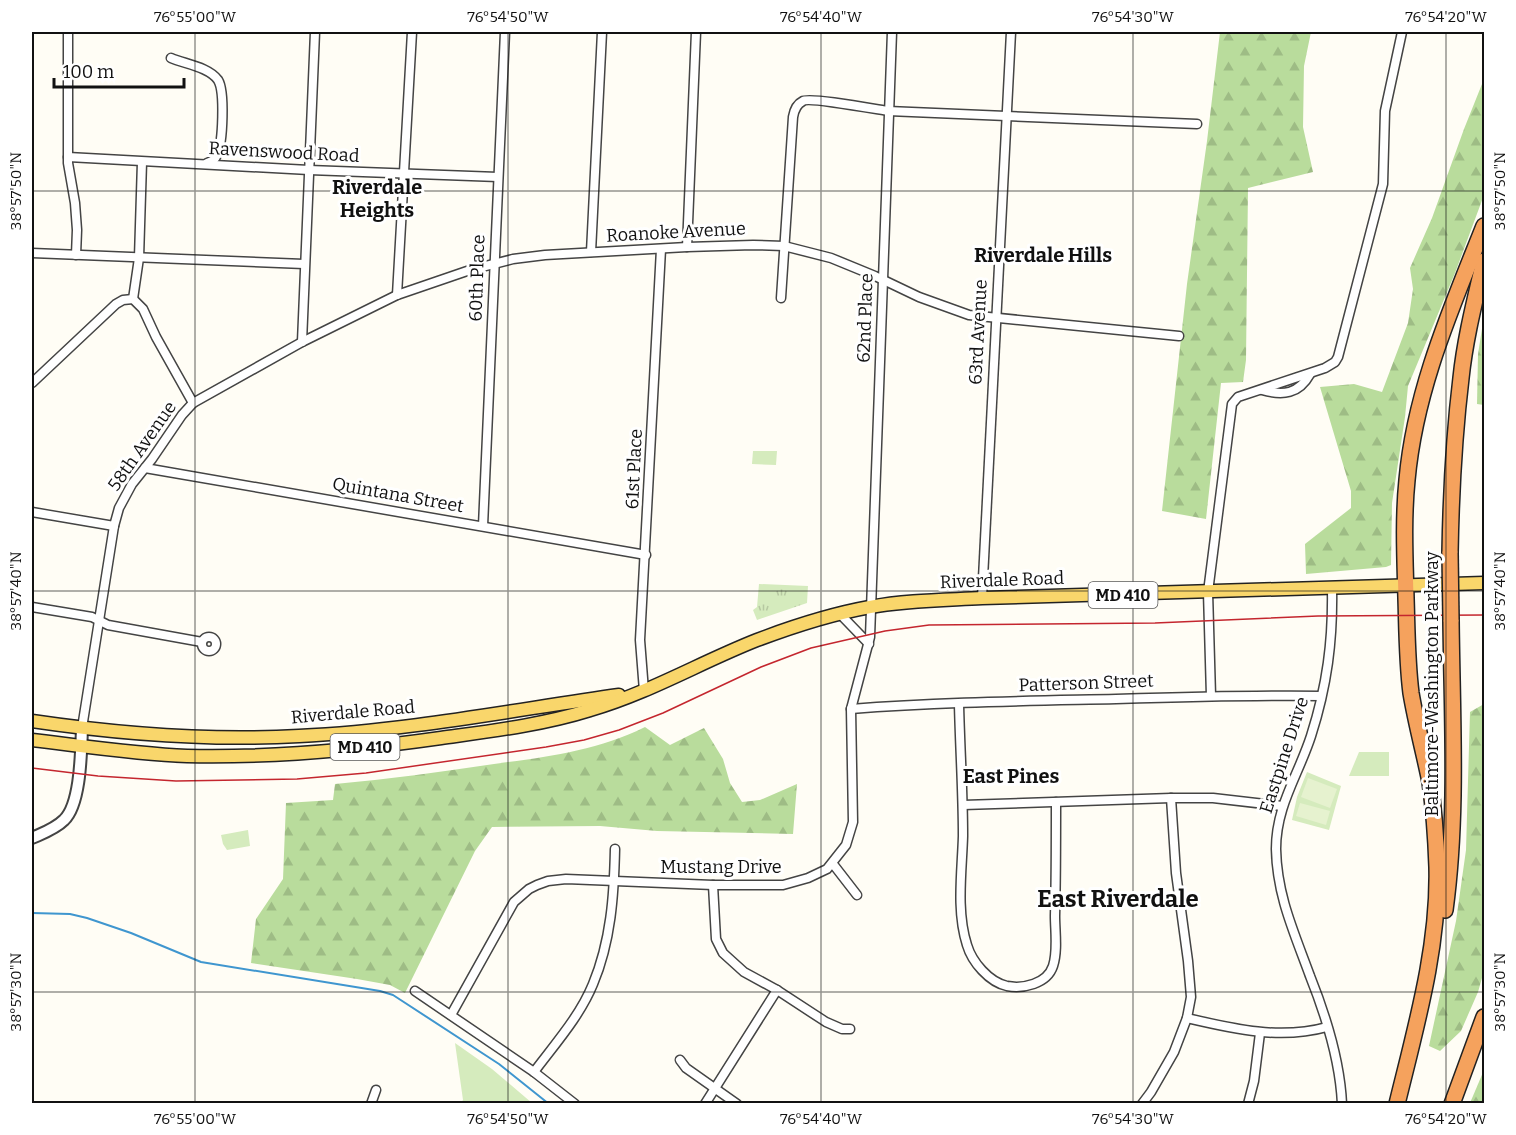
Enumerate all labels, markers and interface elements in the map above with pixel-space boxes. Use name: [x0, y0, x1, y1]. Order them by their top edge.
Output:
text: 76°55'00"W: [154, 8, 237, 26]
text: 76°54'50"W: [467, 8, 549, 26]
text: 76°54'40"W: [780, 8, 863, 26]
text: 76°54'30"W: [1092, 8, 1175, 26]
text: 76°54'20"W: [1405, 8, 1487, 26]
scale bar: [54, 51, 184, 89]
text: 100 m: [63, 61, 114, 83]
street label: Ravenswood Road: [208, 137, 360, 167]
text: 38°57'50"N: [7, 152, 25, 230]
text: 38°57'50"N: [1491, 152, 1509, 230]
district label: Riverdale Heights: [332, 175, 422, 222]
street label: Roanoke Avenue: [606, 217, 746, 247]
street label: 60th Place: [464, 234, 490, 322]
district label: Riverdale Hills: [974, 243, 1112, 267]
street label: 62nd Place: [852, 273, 878, 363]
street label: 63rd Avenue: [964, 279, 992, 385]
street label: 58th Avenue: [103, 397, 181, 495]
street label: 61st Place: [621, 428, 647, 510]
street label: Quintana Street: [331, 473, 466, 517]
text: 38°57'40"N: [7, 551, 25, 631]
street label: Baltimore-Washington Parkway: [1421, 551, 1443, 817]
text: 38°57'40"N: [1491, 551, 1509, 631]
street label: Riverdale Road: [939, 567, 1065, 593]
road number: MD 410: [1088, 582, 1158, 608]
street label: Patterson Street: [1018, 670, 1154, 696]
street label: Eastpine Drive: [1255, 694, 1313, 816]
street label: Riverdale Road: [290, 696, 416, 728]
road number: MD 410: [330, 734, 400, 760]
district label: East Pines: [963, 764, 1059, 788]
street label: Mustang Drive: [660, 856, 782, 878]
district label: East Riverdale: [1037, 885, 1199, 913]
text: 38°57'30"N: [7, 952, 25, 1031]
text: 38°57'30"N: [1491, 952, 1509, 1031]
text: 76°55'00"W: [154, 1110, 237, 1128]
text: 76°54'50"W: [467, 1110, 549, 1128]
text: 76°54'40"W: [780, 1110, 863, 1128]
text: 76°54'30"W: [1092, 1110, 1175, 1128]
text: 76°54'20"W: [1405, 1110, 1487, 1128]

